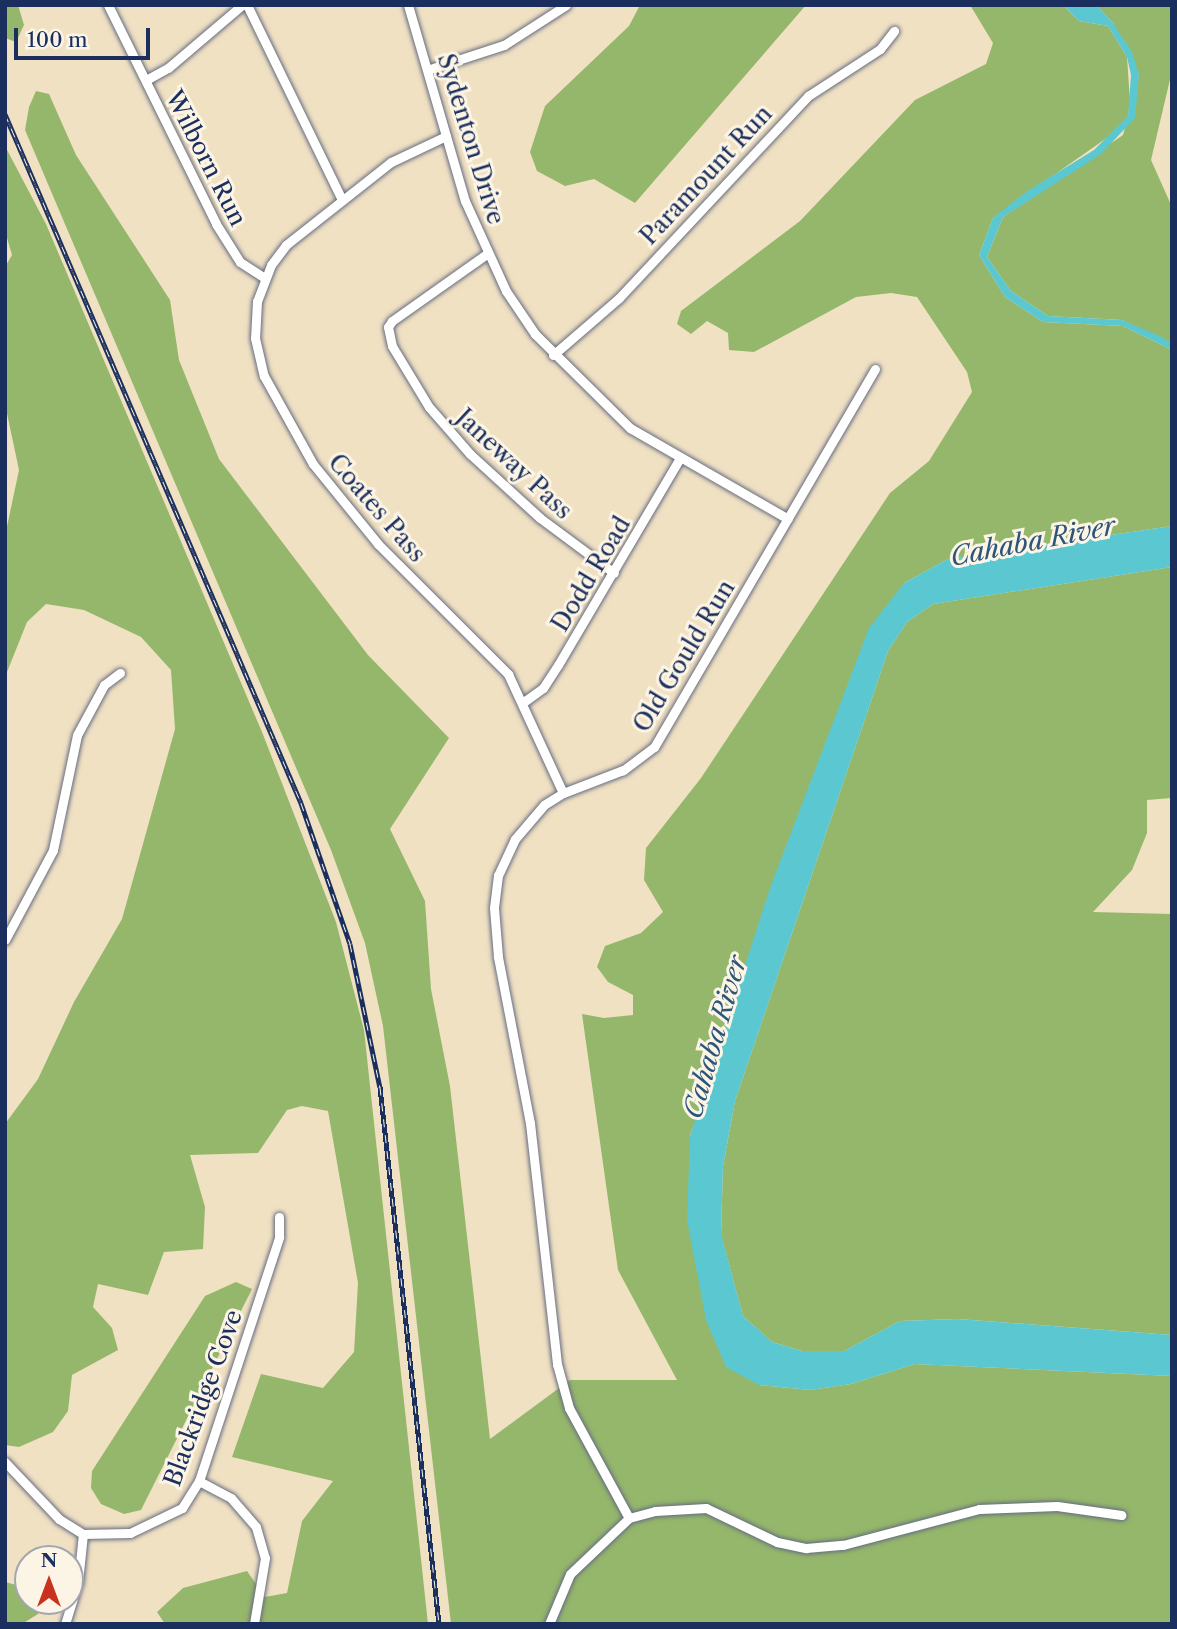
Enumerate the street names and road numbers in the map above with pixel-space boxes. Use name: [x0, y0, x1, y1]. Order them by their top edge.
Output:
street label: Sydenton Drive: [431, 50, 511, 228]
street label: Wilborn Run: [159, 85, 253, 231]
street label: Paramount Run: [634, 99, 778, 251]
street label: Janeway Pass: [450, 403, 578, 525]
street label: Coates Pass: [322, 448, 432, 568]
street label: Dodd Road: [545, 511, 637, 637]
street label: Old Gould Run: [627, 575, 741, 737]
street label: Blackridge Cove: [158, 1306, 248, 1490]

